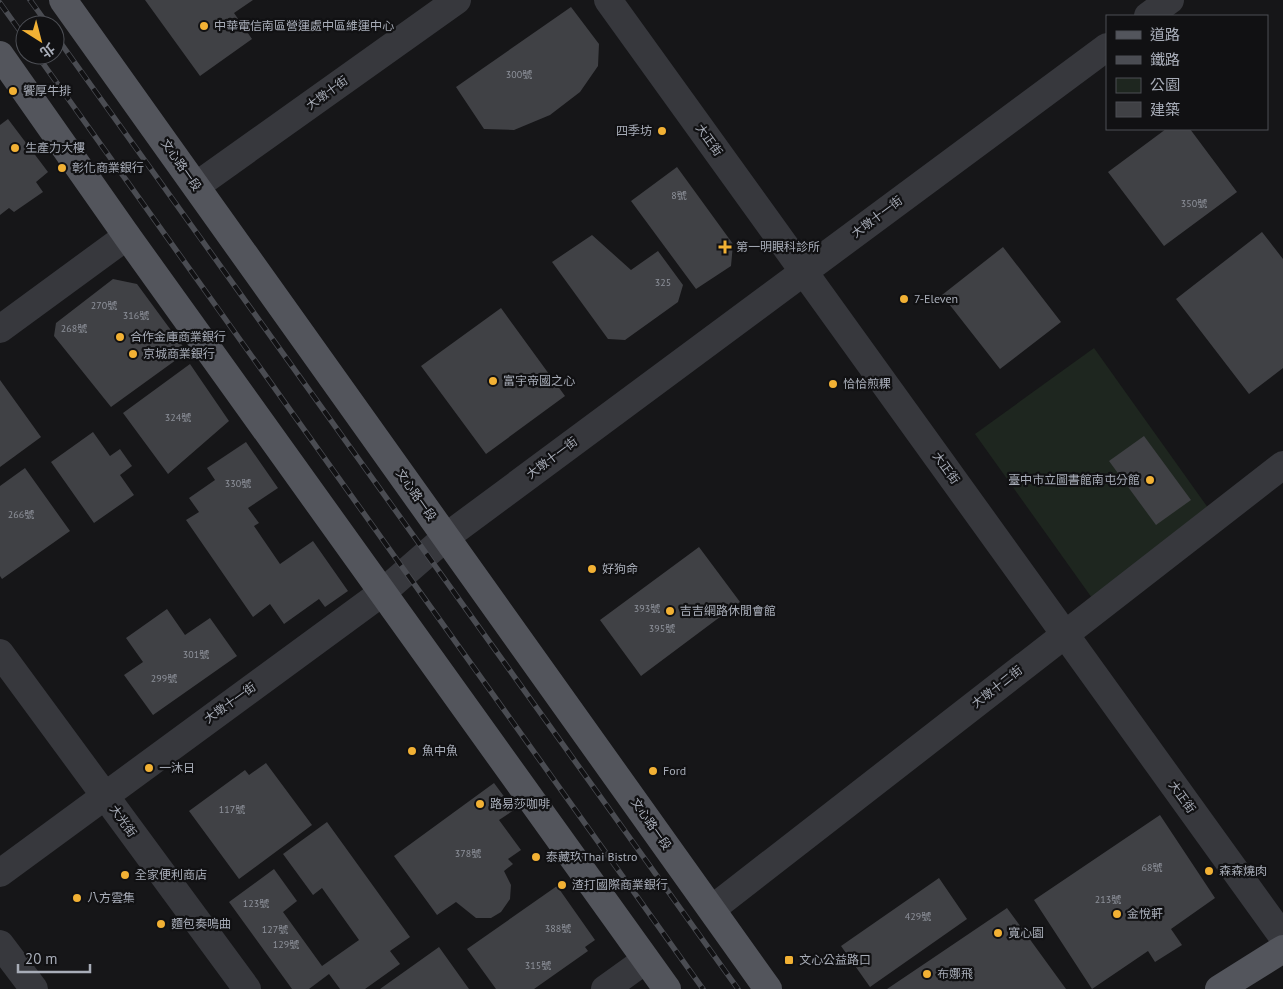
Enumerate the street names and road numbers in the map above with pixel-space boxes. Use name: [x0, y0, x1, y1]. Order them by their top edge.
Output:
street label: 大墩十街: [303, 72, 351, 113]
street label: 大正街: [693, 121, 726, 159]
street label: 文心路一段: [158, 136, 205, 194]
street label: 大墩十一街: [848, 193, 905, 241]
street label: 大墩十一街: [523, 434, 580, 482]
street label: 大正街: [930, 449, 963, 487]
street label: 文心路一段: [393, 466, 440, 524]
street label: 大墩十二街: [968, 662, 1025, 711]
street label: 大墩十一街: [201, 679, 258, 726]
street label: 大正街: [1166, 778, 1199, 816]
street label: 文心路一段: [628, 795, 675, 853]
street label: 大光街: [107, 802, 140, 840]

